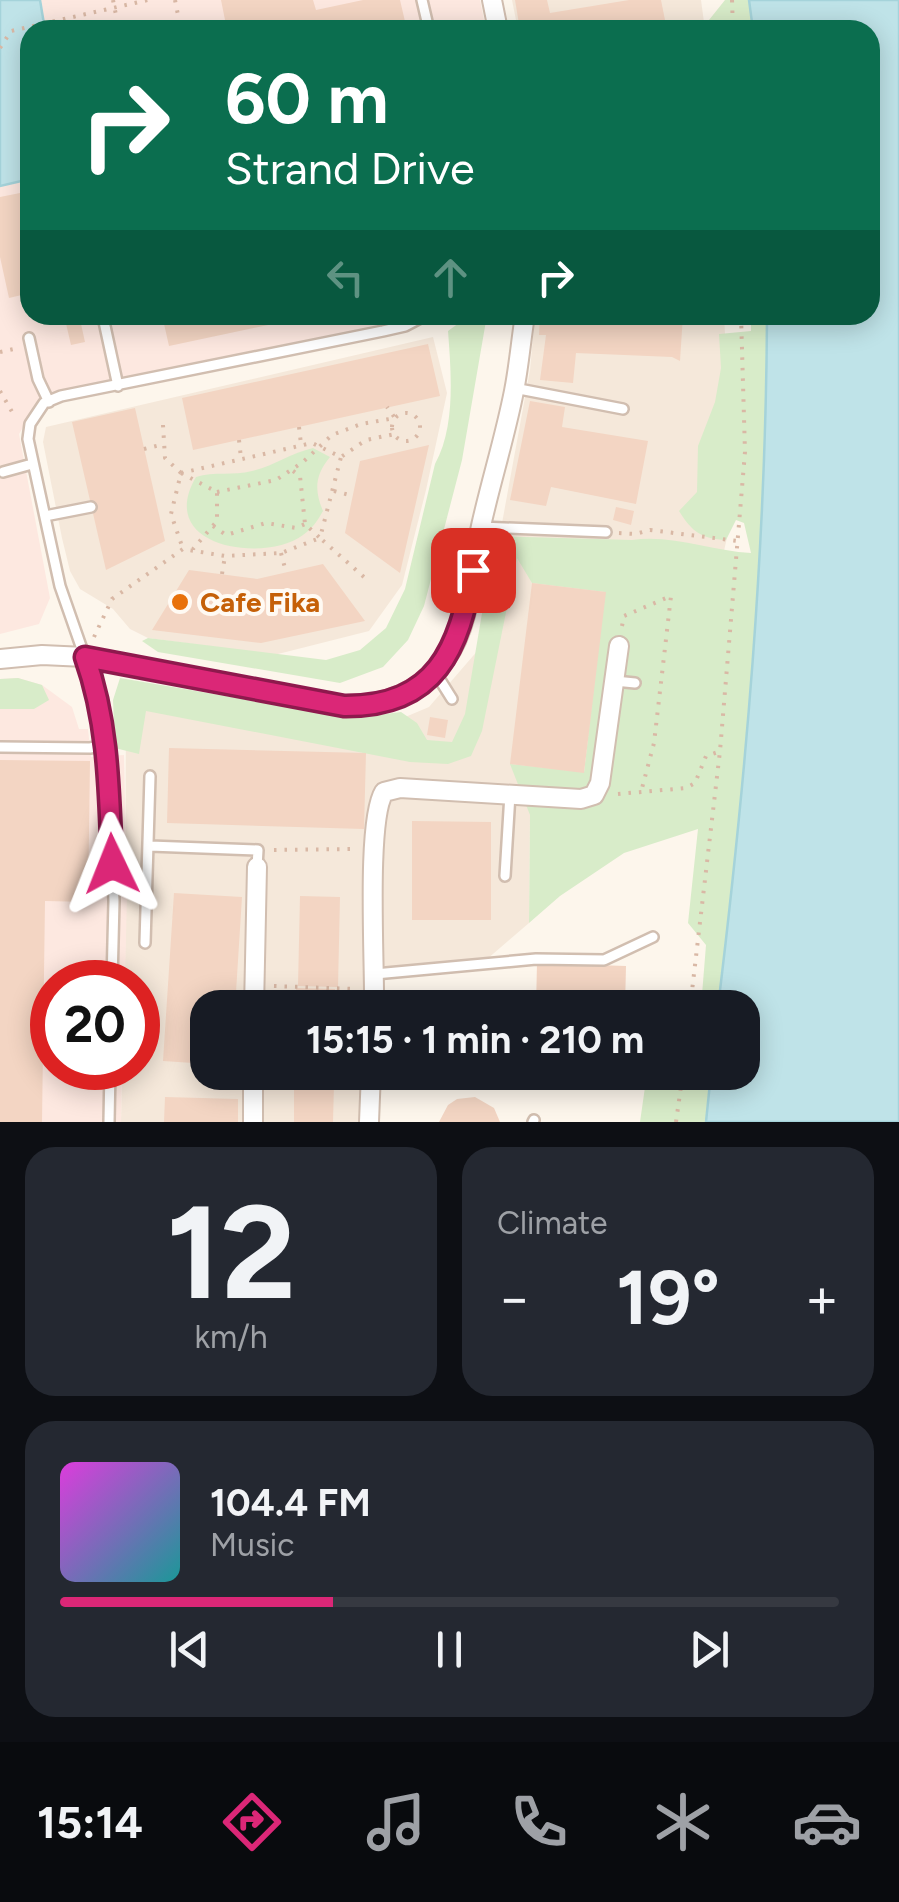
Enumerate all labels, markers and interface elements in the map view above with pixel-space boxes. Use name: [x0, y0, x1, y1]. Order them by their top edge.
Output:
text: 60 m: [225, 56, 389, 141]
icon: right: [60, 60, 190, 190]
text: Strand Drive: [225, 141, 474, 195]
icon: left: [318, 250, 373, 305]
icon: ahead: [423, 250, 478, 305]
icon: right: [528, 250, 583, 305]
pin: [431, 528, 516, 613]
icon: arrive: [446, 543, 501, 598]
place label: Cafe Fika: [200, 585, 320, 619]
marker: Cafe Fika: [169, 591, 191, 613]
position arrow: [60, 812, 164, 916]
speed limit sign: 20: [30, 960, 160, 1090]
text: 15:15 · 1 min · 210 m: [306, 1017, 644, 1063]
text: 12: [166, 1175, 296, 1331]
text: Climate: [497, 1204, 608, 1242]
text: 19°: [616, 1253, 720, 1343]
text: −: [497, 1265, 531, 1331]
text: +: [805, 1265, 839, 1331]
text: km/h: [194, 1318, 268, 1356]
text: 104.4 FM: [210, 1480, 371, 1526]
text: Music: [210, 1526, 295, 1564]
icon: previous: [162, 1622, 217, 1677]
icon: pause: [422, 1622, 477, 1677]
icon: next: [682, 1622, 737, 1677]
icon: directions: [217, 1787, 287, 1857]
icon: music: [361, 1787, 431, 1857]
icon: phone: [504, 1787, 574, 1857]
icon: climate: [648, 1787, 718, 1857]
icon: car: [792, 1787, 862, 1857]
text: 15:14: [37, 1795, 143, 1849]

